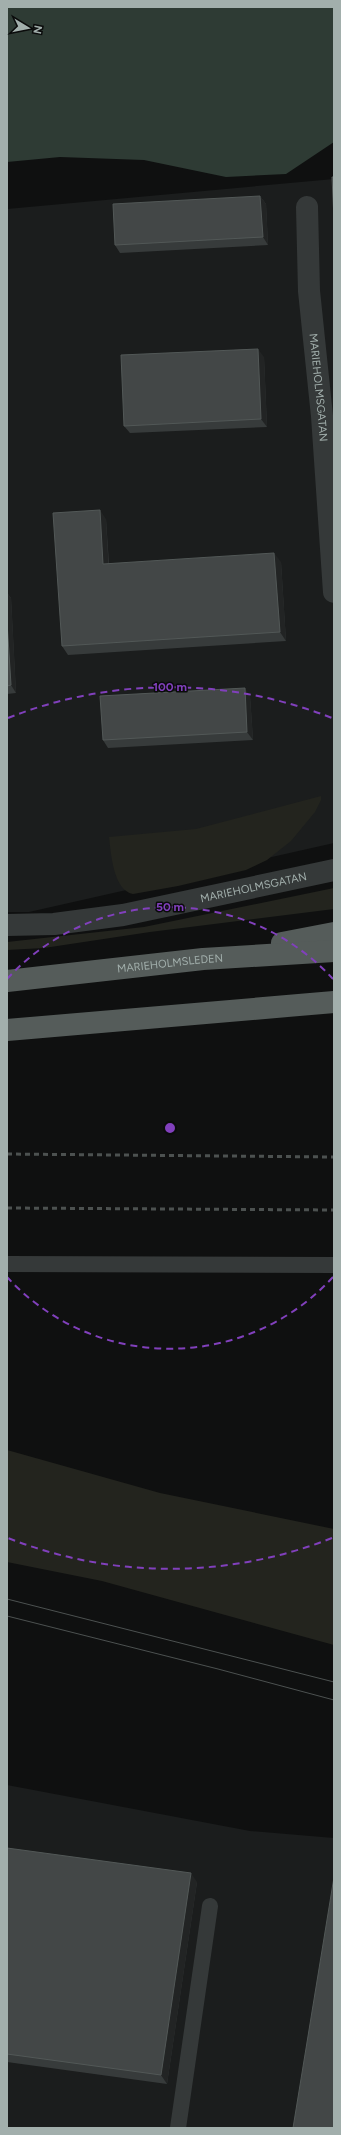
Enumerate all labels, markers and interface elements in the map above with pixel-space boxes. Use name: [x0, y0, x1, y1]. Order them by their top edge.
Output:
north arrow: [8, 8, 48, 48]
text: N: [30, 24, 44, 35]
street label: MARIEHOLMSGATAN: [307, 333, 330, 442]
text: 100 m: [153, 680, 187, 694]
street label: MARIEHOLMSGATAN: [199, 869, 308, 905]
text: 50 m: [156, 900, 184, 914]
street label: MARIEHOLMSLEDEN: [116, 951, 223, 975]
centre of rings: [163, 1121, 177, 1135]

